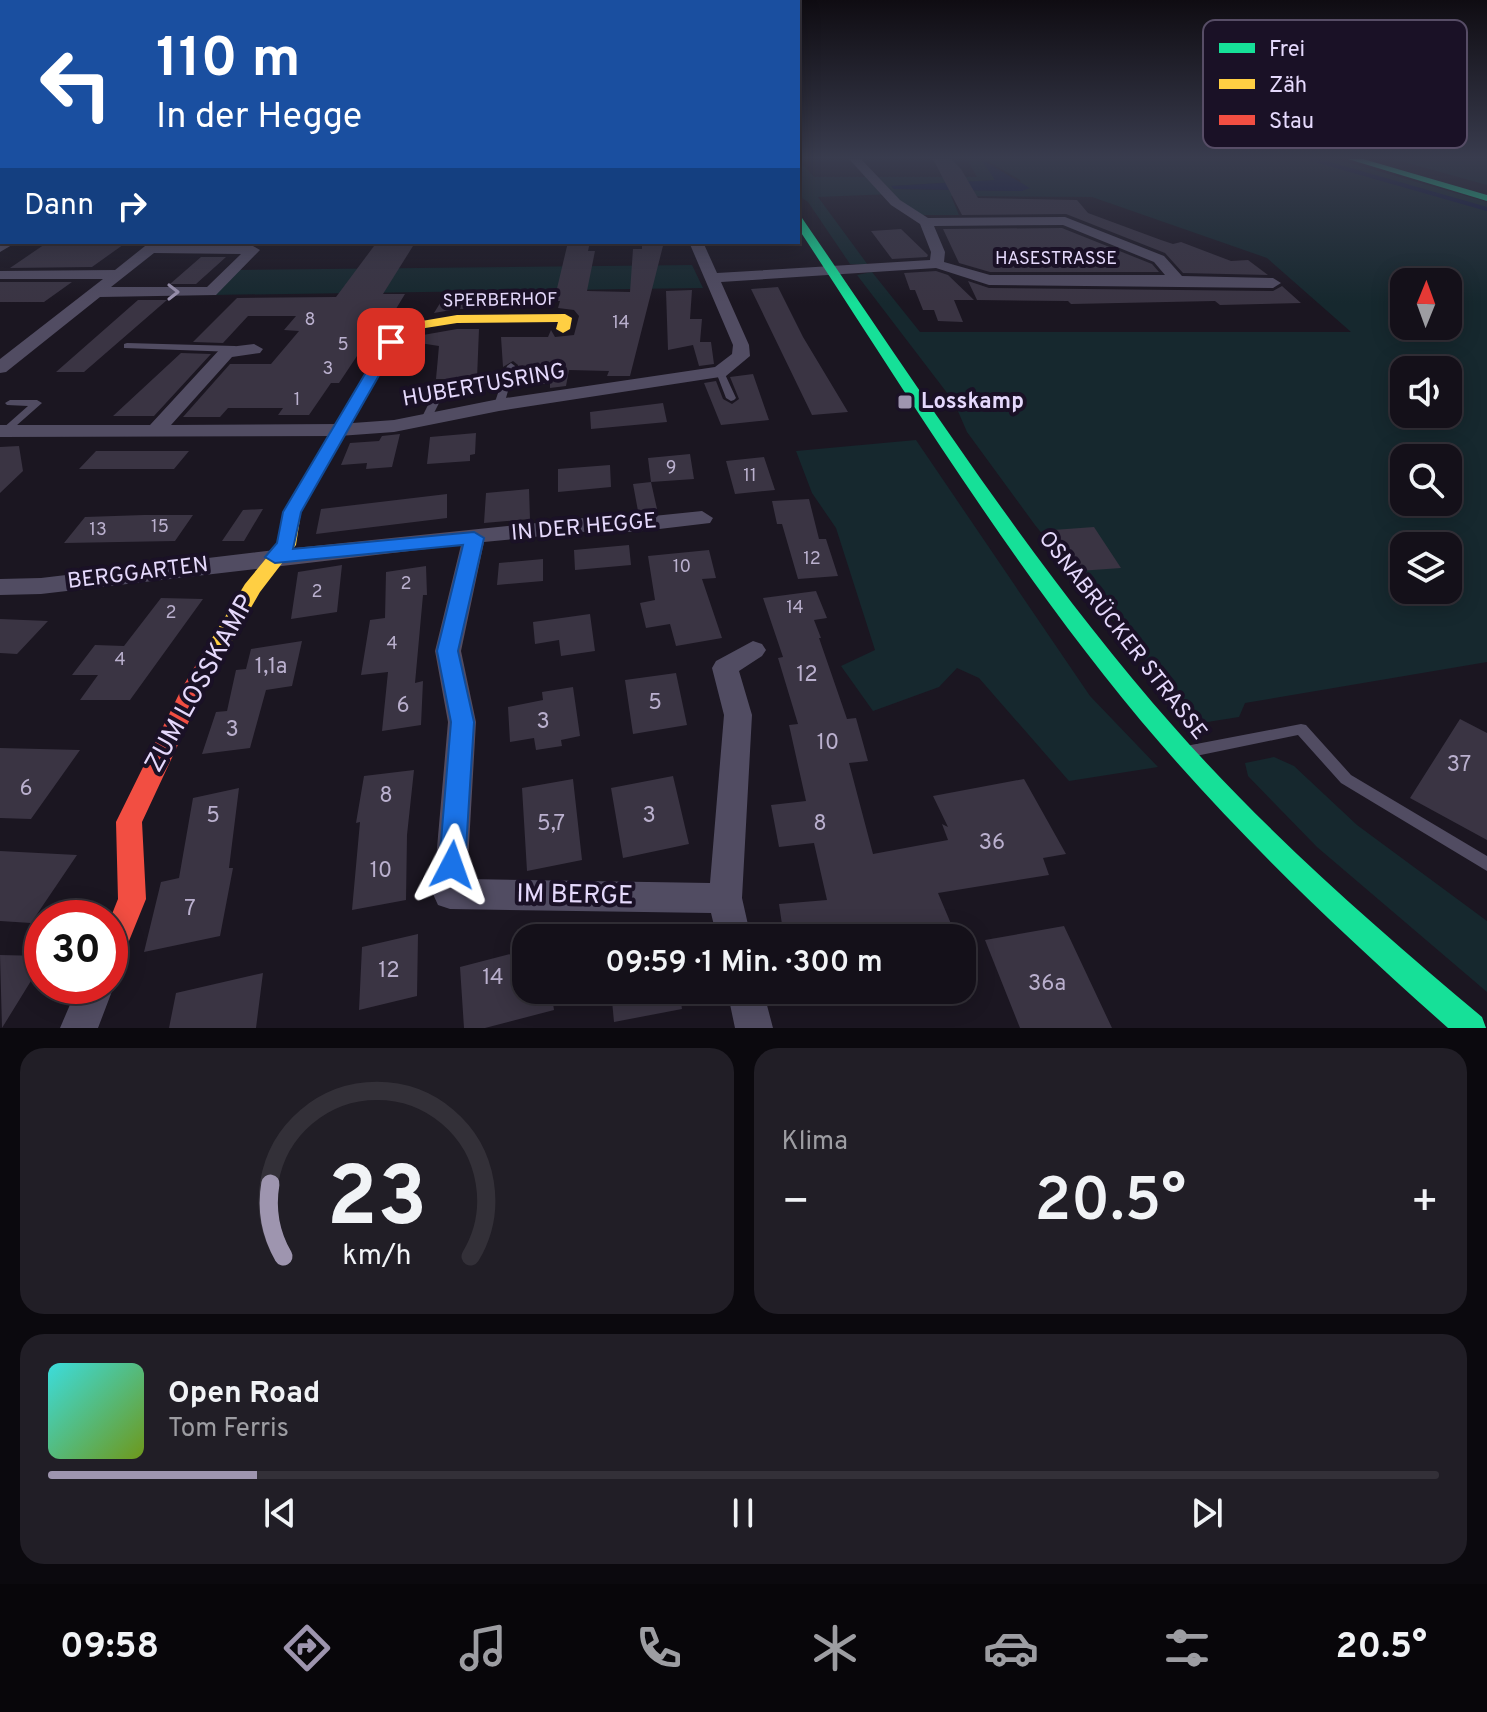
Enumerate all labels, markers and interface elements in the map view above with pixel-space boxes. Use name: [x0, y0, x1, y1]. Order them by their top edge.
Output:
legend: [1203, 20, 1467, 148]
text: 110 m: [156, 26, 301, 96]
icon: left: [24, 32, 128, 136]
text: Frei: [1269, 37, 1305, 64]
text: Zäh: [1269, 73, 1307, 100]
text: In der Hegge: [156, 95, 362, 141]
text: Stau: [1269, 109, 1314, 136]
icon: right: [110, 184, 154, 228]
text: Dann: [24, 188, 94, 225]
street label: HASESTRASSE: [995, 248, 1117, 271]
north arrow: [1390, 268, 1462, 340]
map controls: [1390, 268, 1462, 604]
one-way arrow: [167, 283, 180, 301]
street label: SPERBERHOF: [442, 288, 558, 314]
pin: [357, 308, 425, 376]
house number: 8: [305, 309, 316, 332]
house number: 14: [612, 312, 630, 335]
icon: arrive: [369, 320, 413, 364]
house number: 5: [337, 334, 349, 357]
button: sound: [1390, 356, 1462, 428]
house number: 3: [323, 358, 333, 381]
street label: HUBERTUSRING: [401, 358, 567, 414]
house number: 1: [294, 389, 300, 412]
place label: Losskamp: [921, 389, 1024, 416]
marker: Losskamp: [896, 393, 914, 411]
button: search: [1390, 444, 1462, 516]
house number: 9: [666, 457, 676, 480]
house number: 11: [743, 465, 757, 488]
street label: IN DER HEGGE: [510, 508, 658, 548]
house number: 15: [151, 516, 169, 539]
house number: 13: [89, 519, 107, 542]
street label: OSNABRÜCKER STRASSE: [1032, 525, 1214, 746]
button: layers: [1390, 532, 1462, 604]
house number: 12: [803, 548, 821, 571]
street label: BERGGARTEN: [66, 552, 210, 596]
house number: 10: [673, 556, 691, 579]
house number: 2: [400, 573, 412, 596]
house number: 2: [311, 581, 323, 604]
street label: ZUM LOSSKAMP: [139, 589, 263, 779]
house number: 14: [786, 597, 804, 620]
house number: 2: [165, 602, 177, 625]
house number: 4: [386, 633, 398, 656]
house number: 4: [114, 649, 126, 672]
house number: 1,1a: [255, 654, 287, 681]
house number: 12: [796, 662, 818, 689]
house number: 5: [648, 690, 662, 717]
house number: 6: [396, 693, 410, 720]
house number: 3: [536, 709, 550, 736]
house number: 3: [225, 717, 239, 744]
house number: 10: [817, 730, 839, 757]
house number: 37: [1447, 752, 1471, 779]
house number: 6: [19, 776, 33, 803]
house number: 8: [379, 783, 393, 810]
house number: 5: [206, 803, 220, 830]
house number: 3: [642, 803, 656, 830]
house number: 5,7: [537, 811, 565, 838]
house number: 8: [813, 811, 827, 838]
position arrow: [410, 823, 494, 907]
house number: 36: [979, 830, 1005, 857]
house number: 10: [370, 858, 392, 885]
street label: IM BERGE: [516, 878, 634, 914]
house number: 7: [184, 896, 196, 923]
speed limit sign: 30: [24, 900, 128, 1004]
text: 09:59 · 1 Min. · 300 m: [605, 945, 883, 982]
house number: 12: [378, 958, 400, 985]
house number: 14: [482, 965, 504, 992]
house number: 36a: [1028, 971, 1066, 998]
text: Klima: [782, 1126, 848, 1159]
text: 23: [326, 1150, 427, 1255]
text: 20.5°: [1034, 1166, 1186, 1242]
text: −: [782, 1176, 810, 1232]
text: +: [1411, 1176, 1439, 1232]
text: km/h: [342, 1239, 411, 1275]
text: Open Road: [168, 1376, 320, 1413]
text: Tom Ferris: [168, 1413, 289, 1446]
icon: previous: [258, 1491, 302, 1535]
icon: pause: [721, 1491, 765, 1535]
icon: next: [1185, 1491, 1229, 1535]
icon: directions: [279, 1620, 335, 1676]
icon: music: [455, 1620, 511, 1676]
icon: phone: [631, 1620, 687, 1676]
icon: climate: [807, 1620, 863, 1676]
icon: car: [983, 1620, 1039, 1676]
icon: filters: [1159, 1620, 1215, 1676]
text: 09:58: [60, 1625, 159, 1671]
text: 20.5°: [1336, 1625, 1427, 1671]

